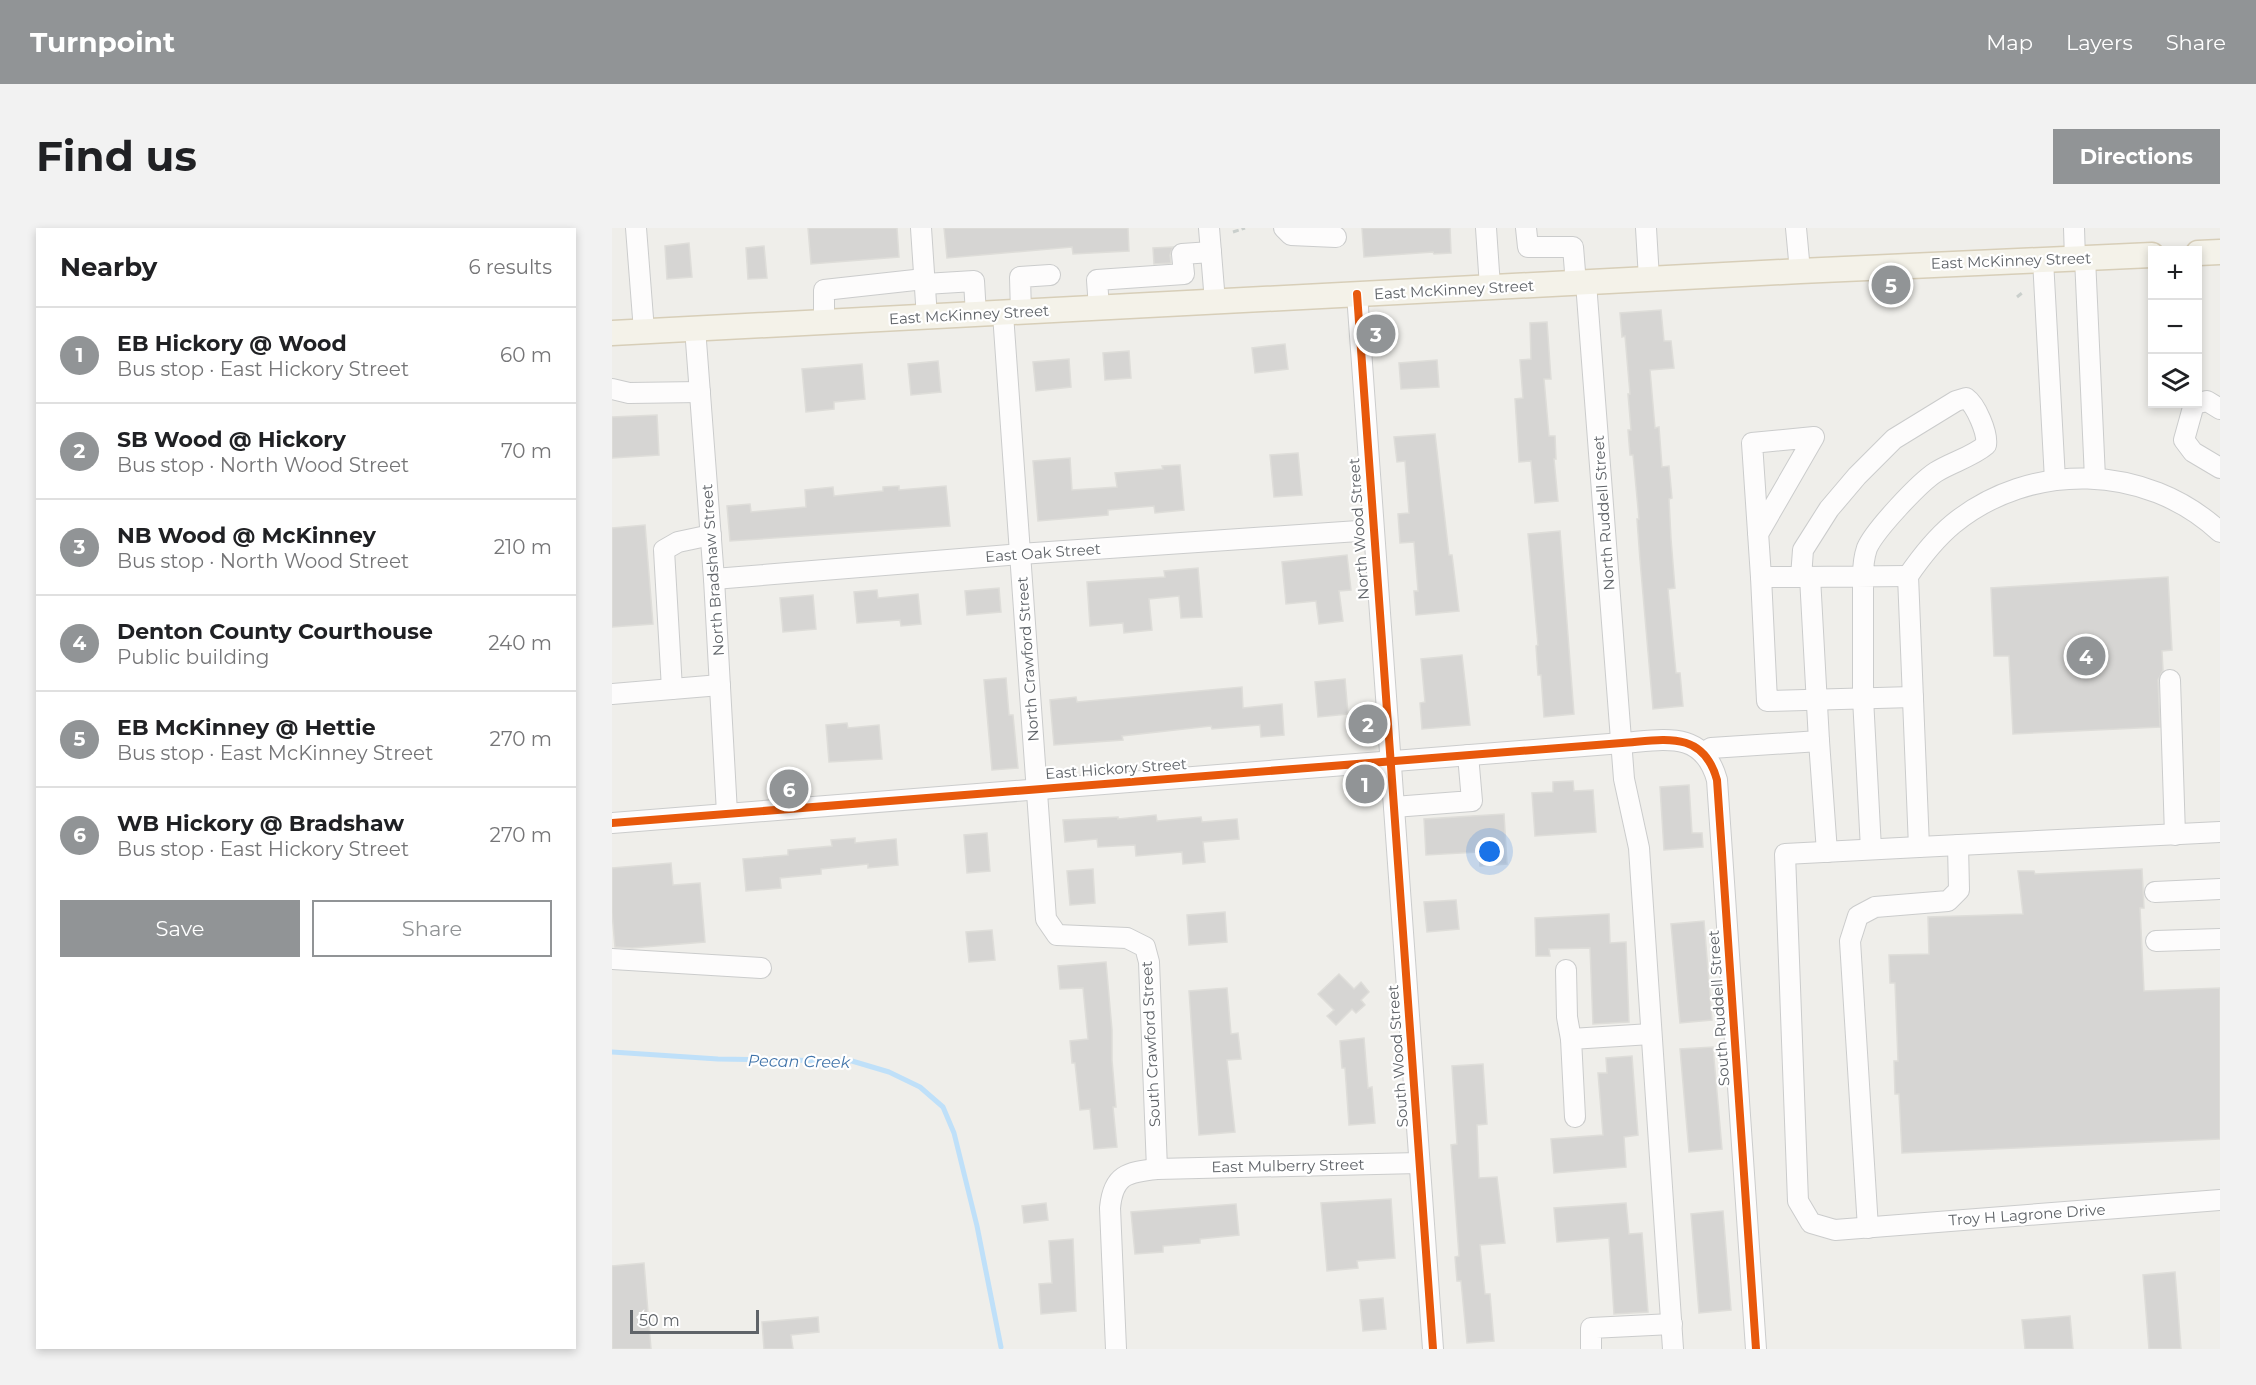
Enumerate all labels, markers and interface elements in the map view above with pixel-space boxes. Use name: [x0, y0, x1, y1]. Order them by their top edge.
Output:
text: Turnpoint: [30, 25, 175, 59]
text: Map: [1986, 30, 2033, 55]
text: Layers: [2066, 30, 2133, 55]
text: Share: [2166, 30, 2226, 55]
button: Directions: [2053, 129, 2220, 184]
text: Find us: [36, 130, 197, 182]
map controls: [2148, 246, 2202, 408]
button: +: [2148, 246, 2202, 300]
street label: East McKinney Street: [1931, 248, 2091, 273]
text: Nearby: [60, 251, 157, 283]
text: 6 results: [468, 255, 552, 279]
pin: 5: [1872, 262, 1910, 308]
street label: East McKinney Street: [1373, 276, 1534, 303]
button: −: [2148, 300, 2202, 354]
street label: East McKinney Street: [888, 301, 1049, 328]
pin: 3: [1356, 312, 1395, 356]
text: EB Hickory @ Wood: [117, 330, 347, 357]
text: 1: [76, 343, 83, 367]
text: 60 m: [500, 343, 552, 367]
button: layers: [2148, 354, 2202, 408]
text: Bus stop · East Hickory Street: [117, 357, 409, 381]
text: SB Wood @ Hickory: [117, 426, 346, 453]
street label: North Ruddell Street: [1589, 435, 1618, 591]
text: 2: [74, 439, 85, 463]
text: 70 m: [501, 439, 552, 463]
text: Bus stop · North Wood Street: [117, 453, 409, 477]
street label: North Wood Street: [1344, 457, 1373, 601]
street label: North Bradshaw Street: [697, 483, 728, 657]
text: NB Wood @ McKinney: [117, 522, 376, 549]
text: 3: [74, 535, 85, 559]
text: 210 m: [494, 535, 552, 559]
street label: East Oak Street: [985, 539, 1101, 566]
text: Bus stop · North Wood Street: [117, 549, 409, 573]
street label: North Crawford Street: [1012, 576, 1043, 742]
text: Denton County Courthouse: [117, 618, 433, 645]
text: 4: [73, 631, 86, 655]
text: 240 m: [488, 631, 552, 655]
pin: 4: [2066, 634, 2106, 678]
text: Public building: [117, 645, 270, 669]
pin: 2: [1348, 702, 1388, 746]
text: EB McKinney @ Hettie: [117, 714, 376, 741]
text: 5: [74, 727, 85, 751]
text: 270 m: [490, 727, 552, 751]
text: Bus stop · East McKinney Street: [117, 741, 433, 765]
street label: East Hickory Street: [1044, 754, 1187, 783]
pin: 1: [1346, 762, 1384, 806]
pin: 6: [770, 766, 808, 812]
text: WB Hickory @ Bradshaw: [117, 810, 404, 837]
text: 6: [73, 823, 86, 847]
text: 270 m: [490, 823, 552, 847]
text: Bus stop · East Hickory Street: [117, 837, 409, 861]
your location: [1475, 837, 1504, 866]
button: Save: [60, 900, 300, 957]
button: Share: [312, 900, 552, 957]
street label: South Ruddell Street: [1704, 929, 1733, 1087]
street label: South Crawford Street: [1137, 960, 1164, 1128]
street label: South Wood Street: [1383, 984, 1412, 1128]
water label: Pecan Creek: [748, 1051, 852, 1072]
street label: East Mulberry Street: [1211, 1155, 1365, 1176]
street label: Troy H Lagrone Drive: [1948, 1200, 2106, 1229]
scale bar: [630, 1307, 759, 1334]
text: 50 m: [639, 1311, 680, 1330]

